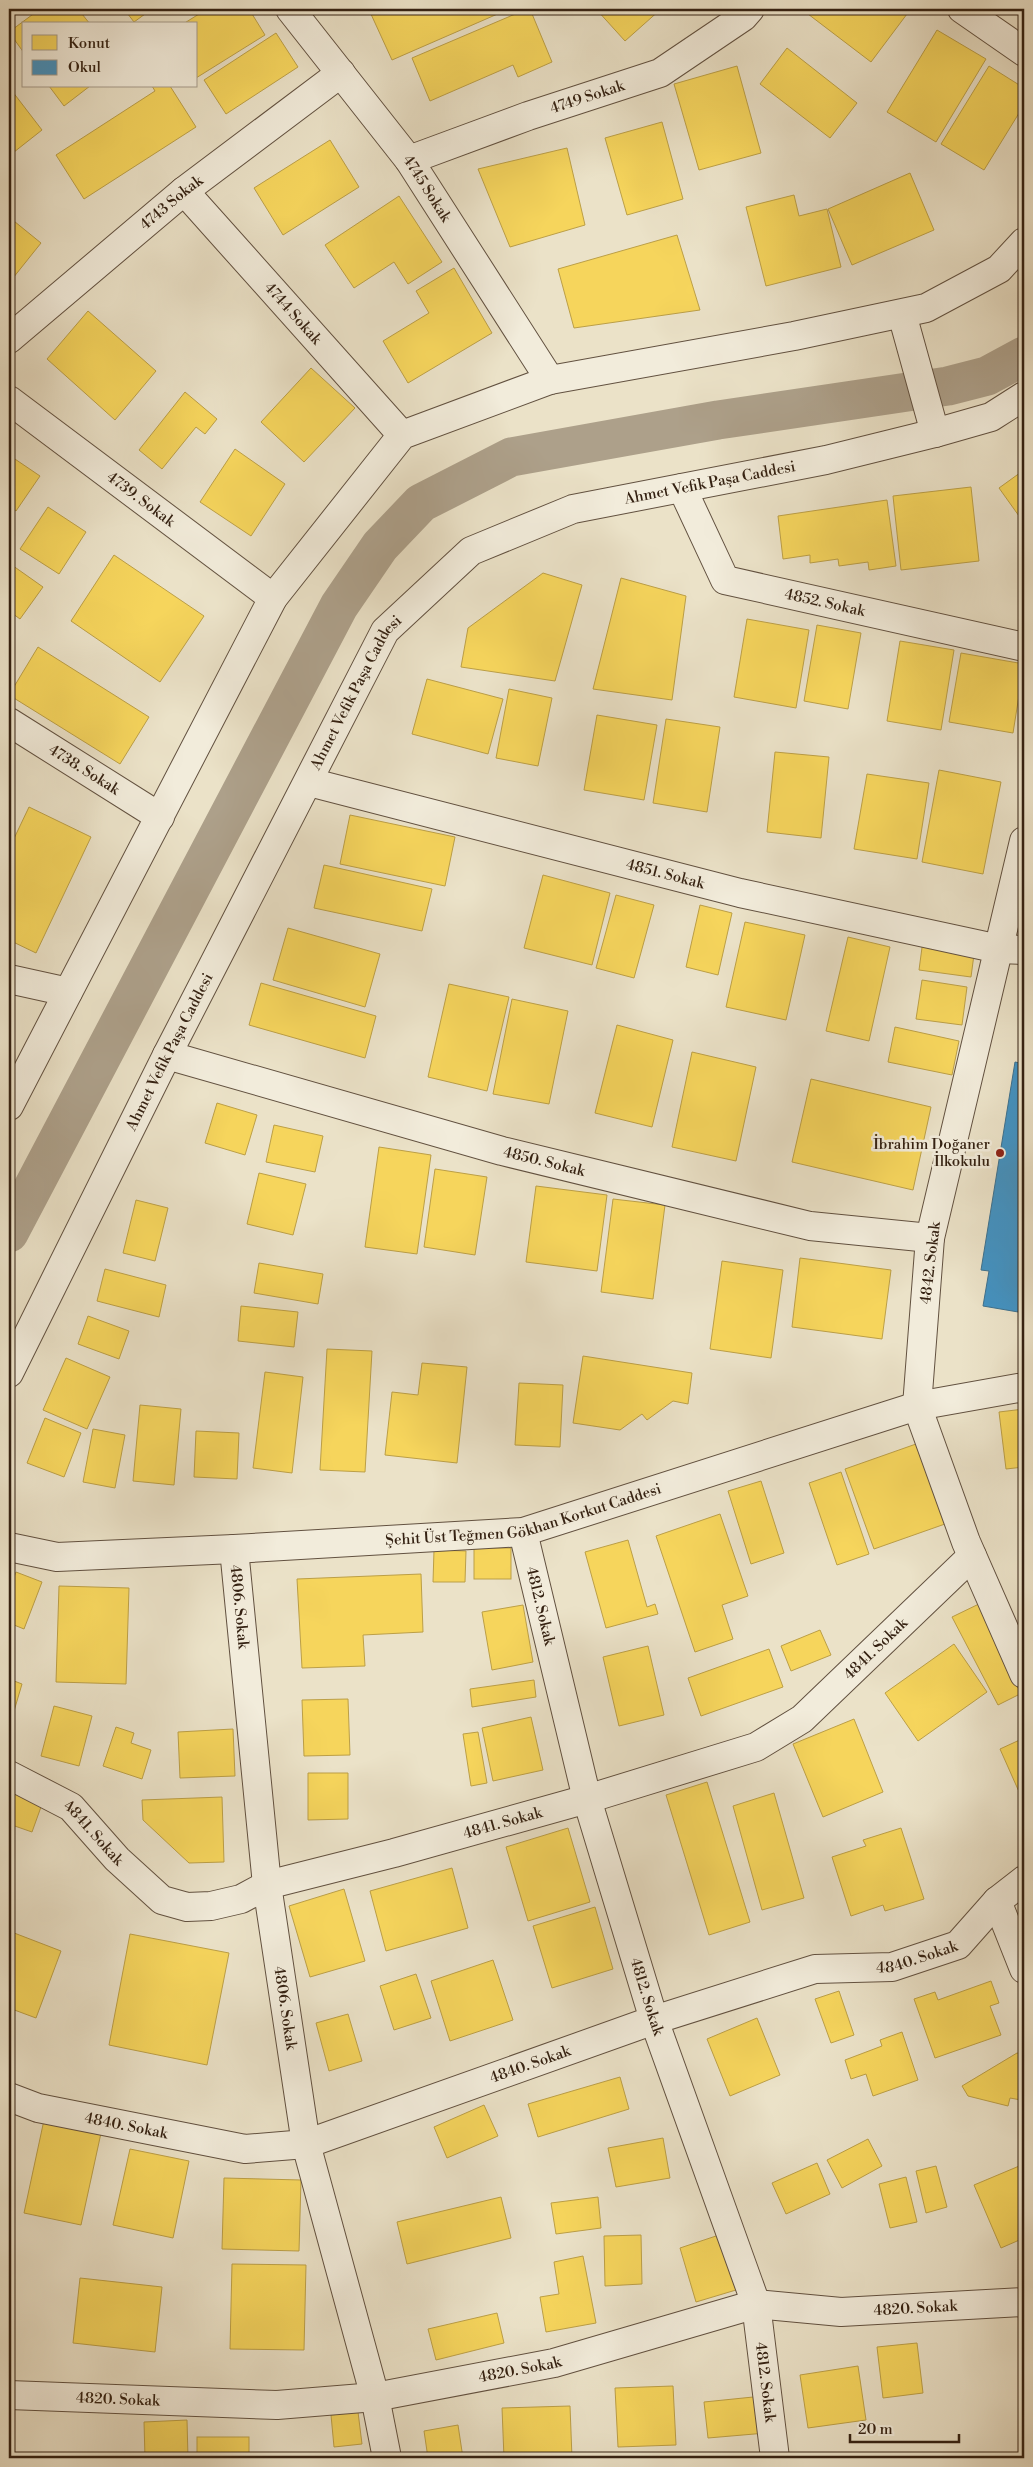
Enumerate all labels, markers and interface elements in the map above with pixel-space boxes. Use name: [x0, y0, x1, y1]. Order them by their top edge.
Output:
legend: [22, 22, 198, 88]
text: Konut: [68, 34, 111, 53]
text: Okul: [68, 58, 102, 77]
street label: 4749 Sokak: [548, 76, 628, 118]
street label: 4745 Sokak: [398, 151, 456, 227]
street label: 4743 Sokak: [136, 171, 208, 234]
street label: 4744 Sokak: [260, 279, 326, 350]
street label: Ahmet Vefik Paşa Caddesi: [622, 457, 797, 509]
street label: 4739. Sokak: [103, 468, 180, 532]
street label: 4852. Sokak: [783, 585, 868, 621]
street label: Ahmet Vefik Paşa Caddesi: [306, 611, 406, 774]
street label: 4738. Sokak: [45, 740, 124, 800]
street label: 4851. Sokak: [624, 855, 708, 894]
street label: Ahmet Vefik Paşa Caddesi: [122, 970, 217, 1135]
place label: İbrahim Doğaner İlkokulu: [873, 1134, 991, 1171]
street label: 4850. Sokak: [501, 1143, 588, 1181]
marker: İbrahim Doğaner İlkokulu: [994, 1147, 1006, 1159]
street label: 4842. Sokak: [916, 1220, 945, 1305]
street label: Şehit Üst Teğmen Gökhan Korkut Caddesi: [385, 1479, 664, 1550]
street label: 4806. Sokak: [226, 1564, 253, 1651]
street label: 4812. Sokak: [522, 1565, 559, 1648]
street label: 4841. Sokak: [840, 1613, 912, 1684]
street label: 4841. Sokak: [61, 1796, 128, 1871]
street label: 4841. Sokak: [461, 1803, 545, 1843]
street label: 4840. Sokak: [876, 1936, 961, 1977]
street label: 4812. Sokak: [626, 1955, 668, 2039]
street label: 4806. Sokak: [269, 1965, 301, 2052]
street label: 4840. Sokak: [487, 2041, 574, 2088]
street label: 4840. Sokak: [83, 2108, 171, 2144]
street label: 4820. Sokak: [873, 2297, 959, 2320]
street label: 4812. Sokak: [751, 2341, 780, 2424]
street label: 4820. Sokak: [477, 2352, 565, 2387]
street label: 4820. Sokak: [76, 2389, 161, 2411]
scale bar: [850, 2412, 959, 2444]
text: 20 m: [858, 2420, 893, 2439]

